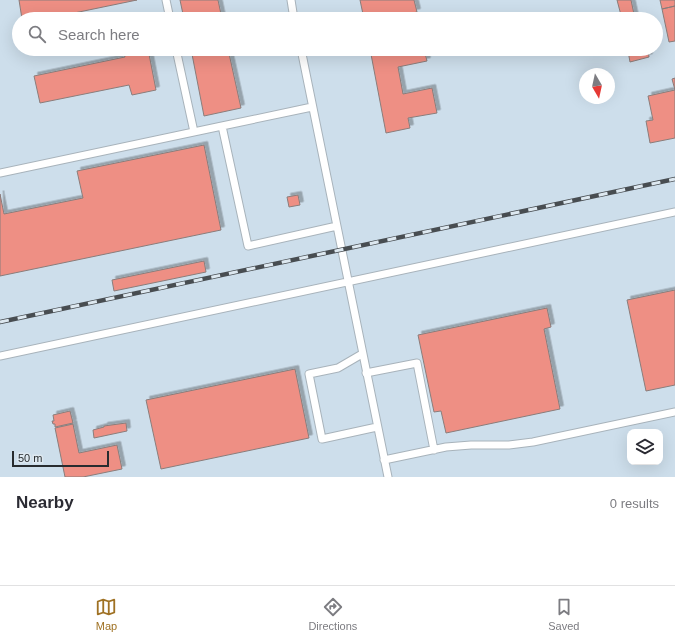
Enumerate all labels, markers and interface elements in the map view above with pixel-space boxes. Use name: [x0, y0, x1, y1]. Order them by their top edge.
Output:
search box: [12, 12, 663, 56]
icon: search: [26, 23, 48, 45]
text: Search here: [58, 26, 140, 43]
north arrow: [579, 68, 615, 104]
map controls: [627, 429, 663, 465]
button: layers: [627, 429, 663, 465]
scale bar: [12, 449, 109, 468]
text: 50 m: [18, 452, 42, 464]
text: Nearby: [16, 493, 74, 512]
text: 0 results: [610, 496, 659, 511]
tab: Map: [95, 596, 117, 632]
tab: Directions: [308, 596, 357, 632]
tab: Saved: [548, 596, 579, 632]

